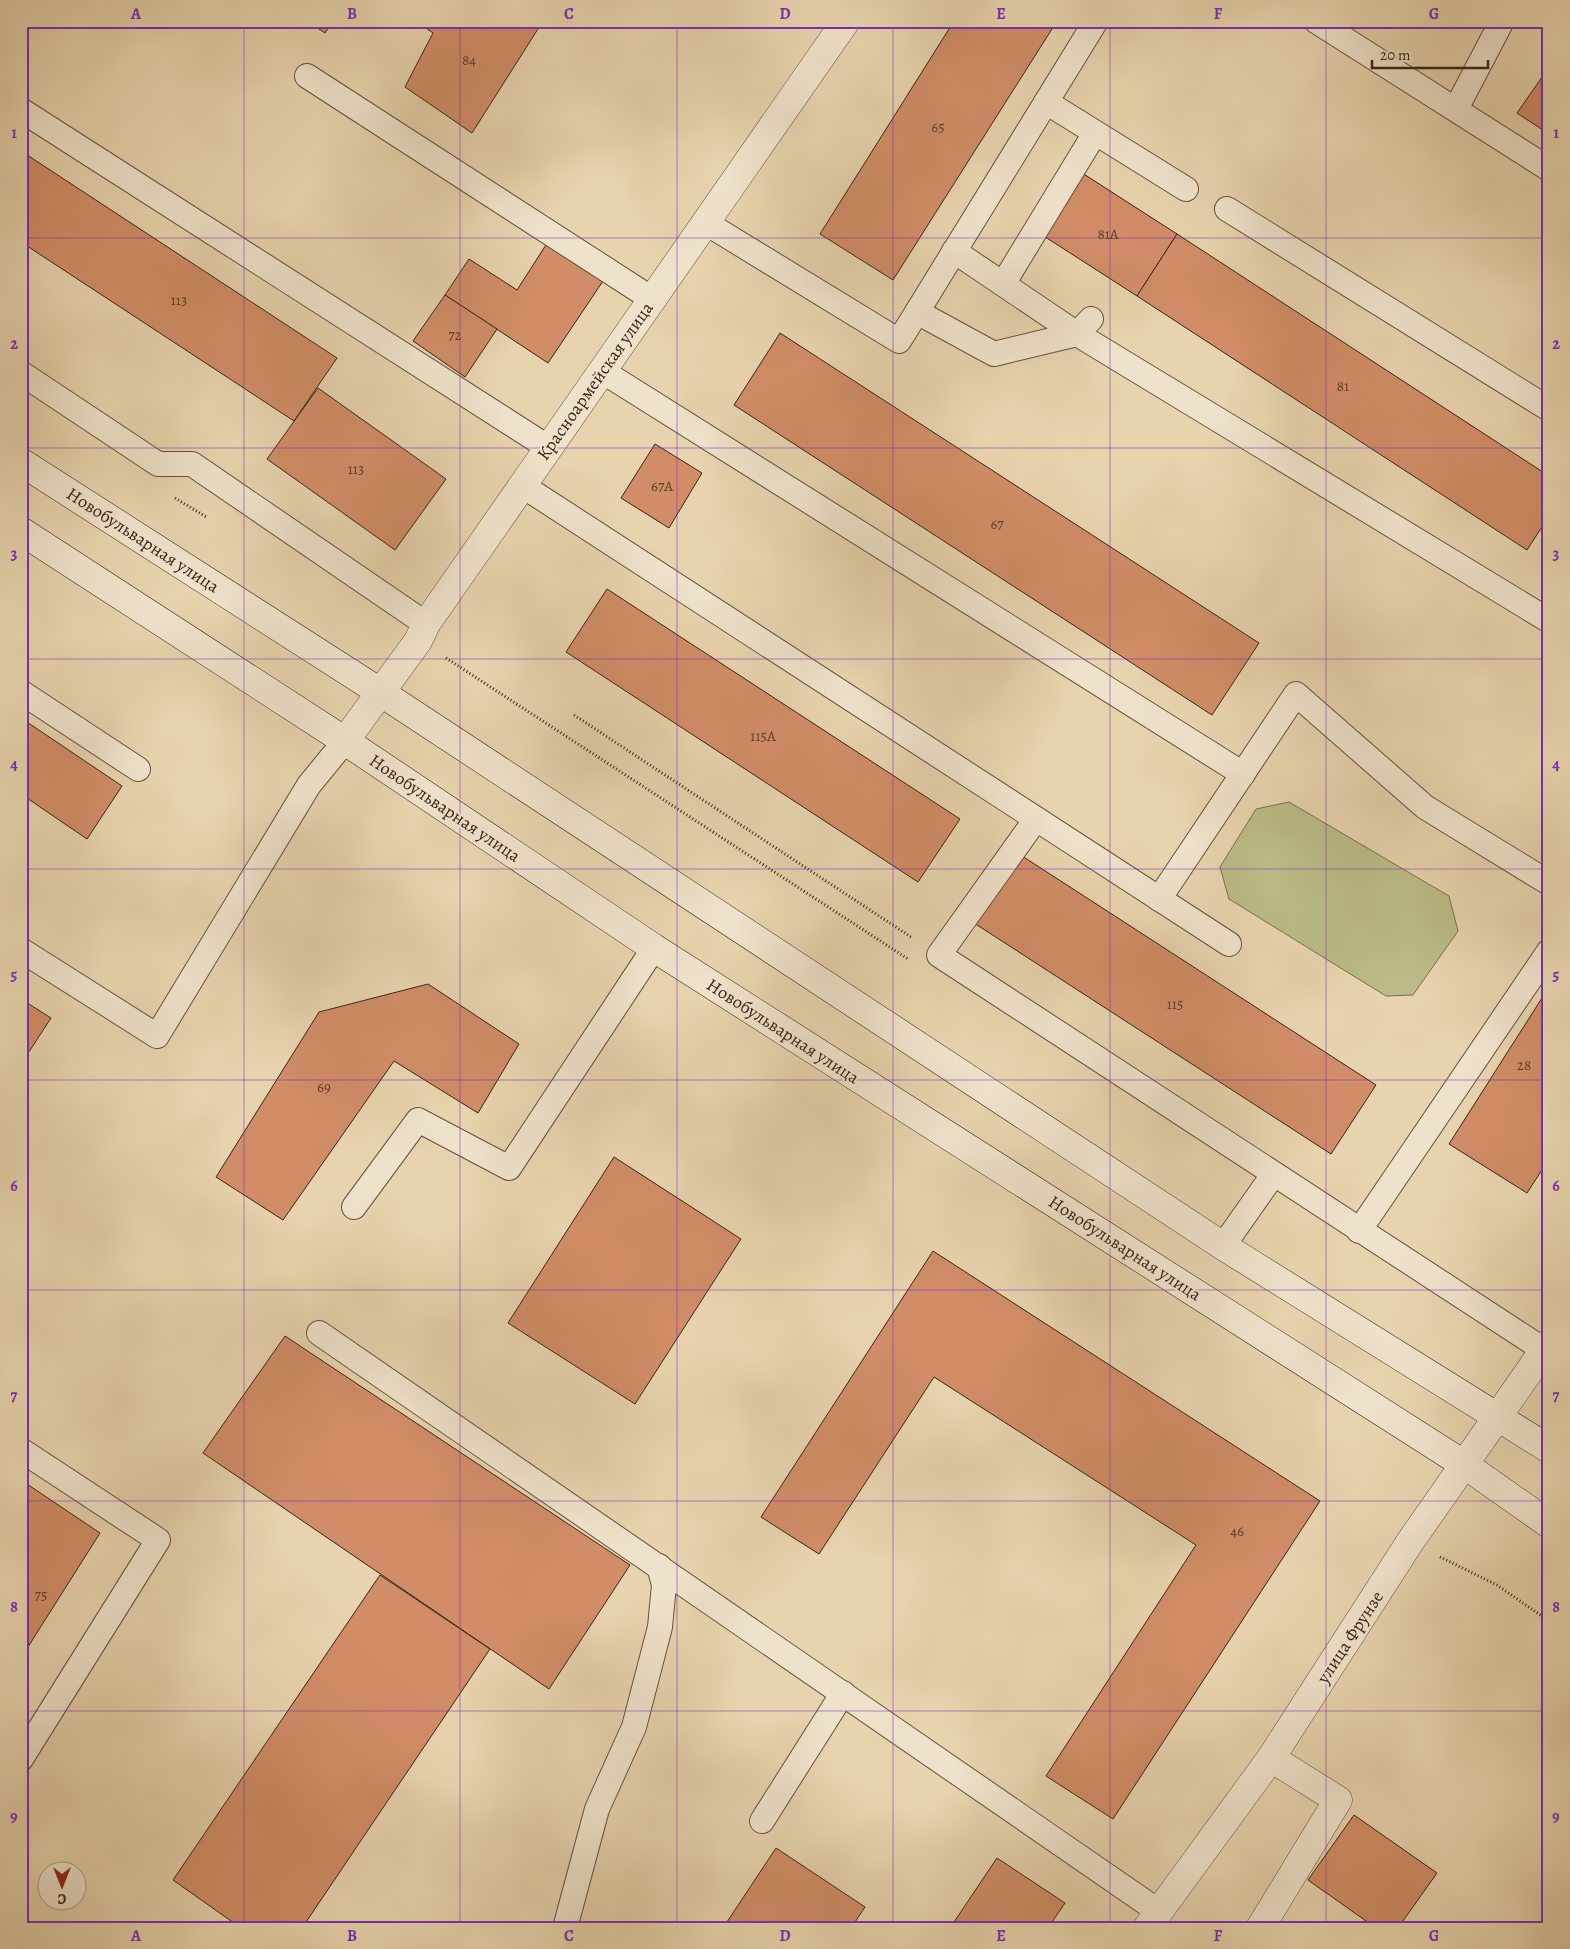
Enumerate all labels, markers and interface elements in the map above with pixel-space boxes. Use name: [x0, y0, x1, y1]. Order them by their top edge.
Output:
text: A: [130, 3, 142, 25]
text: B: [347, 3, 357, 25]
text: C: [564, 3, 574, 25]
text: D: [779, 3, 791, 25]
text: E: [996, 3, 1006, 25]
text: F: [1214, 3, 1223, 25]
text: G: [1429, 3, 1439, 25]
scale bar: [1372, 38, 1489, 70]
text: 20 m: [1380, 45, 1411, 65]
house number: 84: [462, 50, 476, 70]
house number: 65: [931, 117, 945, 137]
text: 1: [11, 122, 17, 144]
text: 1: [1553, 122, 1559, 144]
house number: 81А: [1097, 224, 1119, 244]
house number: 113: [171, 290, 187, 310]
street label: Красноармейская улица: [531, 296, 659, 465]
house number: 72: [448, 325, 462, 345]
text: 2: [10, 333, 18, 355]
text: 2: [1552, 333, 1560, 355]
house number: 81: [1337, 376, 1349, 396]
house number: 113: [348, 459, 364, 479]
house number: 67А: [651, 476, 673, 496]
street label: Новобульварная улица: [62, 482, 225, 599]
house number: 67: [990, 514, 1004, 534]
text: 3: [11, 543, 18, 565]
text: 3: [1553, 543, 1560, 565]
house number: 115А: [750, 726, 776, 746]
street label: Новобульварная улица: [365, 748, 526, 868]
text: 4: [10, 754, 18, 776]
text: 4: [1552, 754, 1560, 776]
text: 5: [11, 964, 18, 986]
text: 5: [1553, 964, 1560, 986]
street label: Новобульварная улица: [702, 973, 865, 1090]
house number: 115: [1167, 994, 1183, 1014]
house number: 28: [1517, 1055, 1531, 1075]
house number: 69: [317, 1077, 331, 1097]
text: 6: [10, 1175, 18, 1197]
text: 6: [1552, 1175, 1560, 1197]
street label: Новобульварная улица: [1044, 1190, 1207, 1307]
text: 7: [11, 1385, 18, 1407]
text: 7: [1553, 1385, 1560, 1407]
house number: 46: [1230, 1521, 1244, 1541]
house number: 75: [35, 1585, 47, 1605]
street label: улица Фрунзе: [1311, 1586, 1389, 1689]
text: 8: [10, 1596, 18, 1618]
text: 8: [1552, 1596, 1560, 1618]
text: 9: [10, 1806, 18, 1828]
text: 9: [1552, 1806, 1560, 1828]
north arrow: [38, 1862, 88, 1912]
text: С: [57, 1889, 66, 1908]
text: A: [130, 1925, 142, 1947]
text: B: [347, 1925, 357, 1947]
text: C: [564, 1925, 574, 1947]
text: D: [779, 1925, 791, 1947]
text: E: [996, 1925, 1006, 1947]
text: F: [1214, 1925, 1223, 1947]
text: G: [1429, 1925, 1439, 1947]

